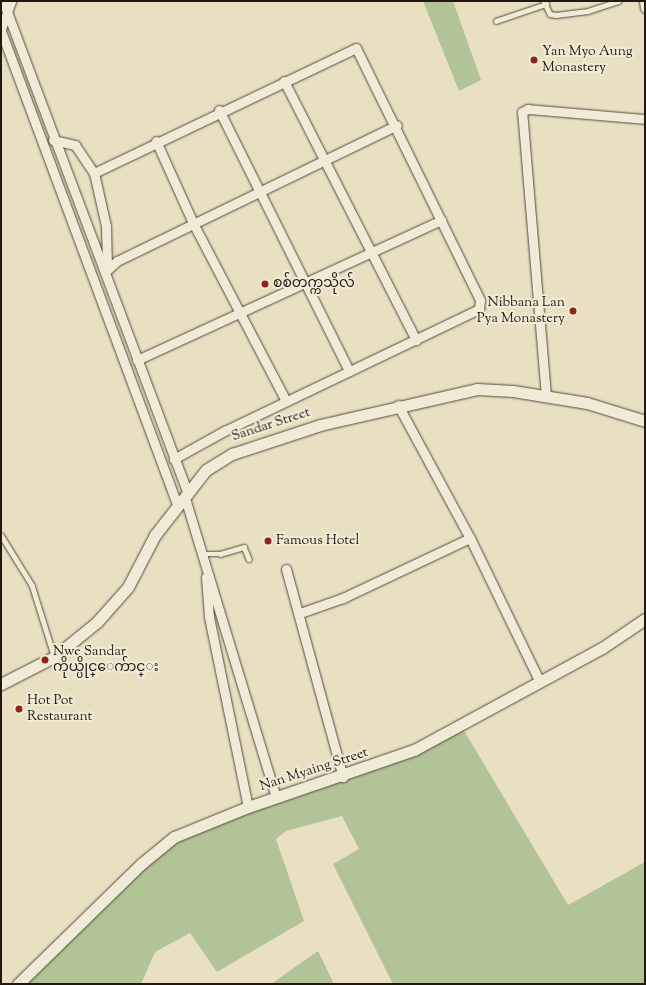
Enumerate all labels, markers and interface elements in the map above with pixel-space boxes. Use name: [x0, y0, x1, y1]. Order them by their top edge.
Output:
place label: Yan Myo Aung Monastery: [542, 44, 633, 76]
marker: Yan Myo Aung Monastery: [529, 55, 539, 65]
place label: စစ်‌တက္ကသိုလ်: [273, 276, 355, 292]
marker: စစ်‌တက္ကသိုလ်: [260, 279, 270, 289]
place label: Nibbana Lan Pya Monastery: [477, 295, 565, 328]
marker: Nibbana Lan Pya Monastery: [568, 306, 578, 316]
street label: Sandar Street: [230, 404, 312, 446]
place label: Famous Hotel: [276, 533, 359, 549]
marker: Famous Hotel: [263, 536, 273, 546]
place label: Nwe Sandar ကိုယ္ပိုင္ေက်ာင္း: [53, 644, 159, 676]
marker: Nwe Sandar ကိုယ္ပိုင္ေက်ာင္း: [40, 655, 50, 665]
place label: Hot Pot Restaurant: [27, 693, 92, 726]
marker: Hot Pot Restaurant: [14, 704, 24, 714]
street label: Nan Myaing Street: [258, 745, 370, 795]

